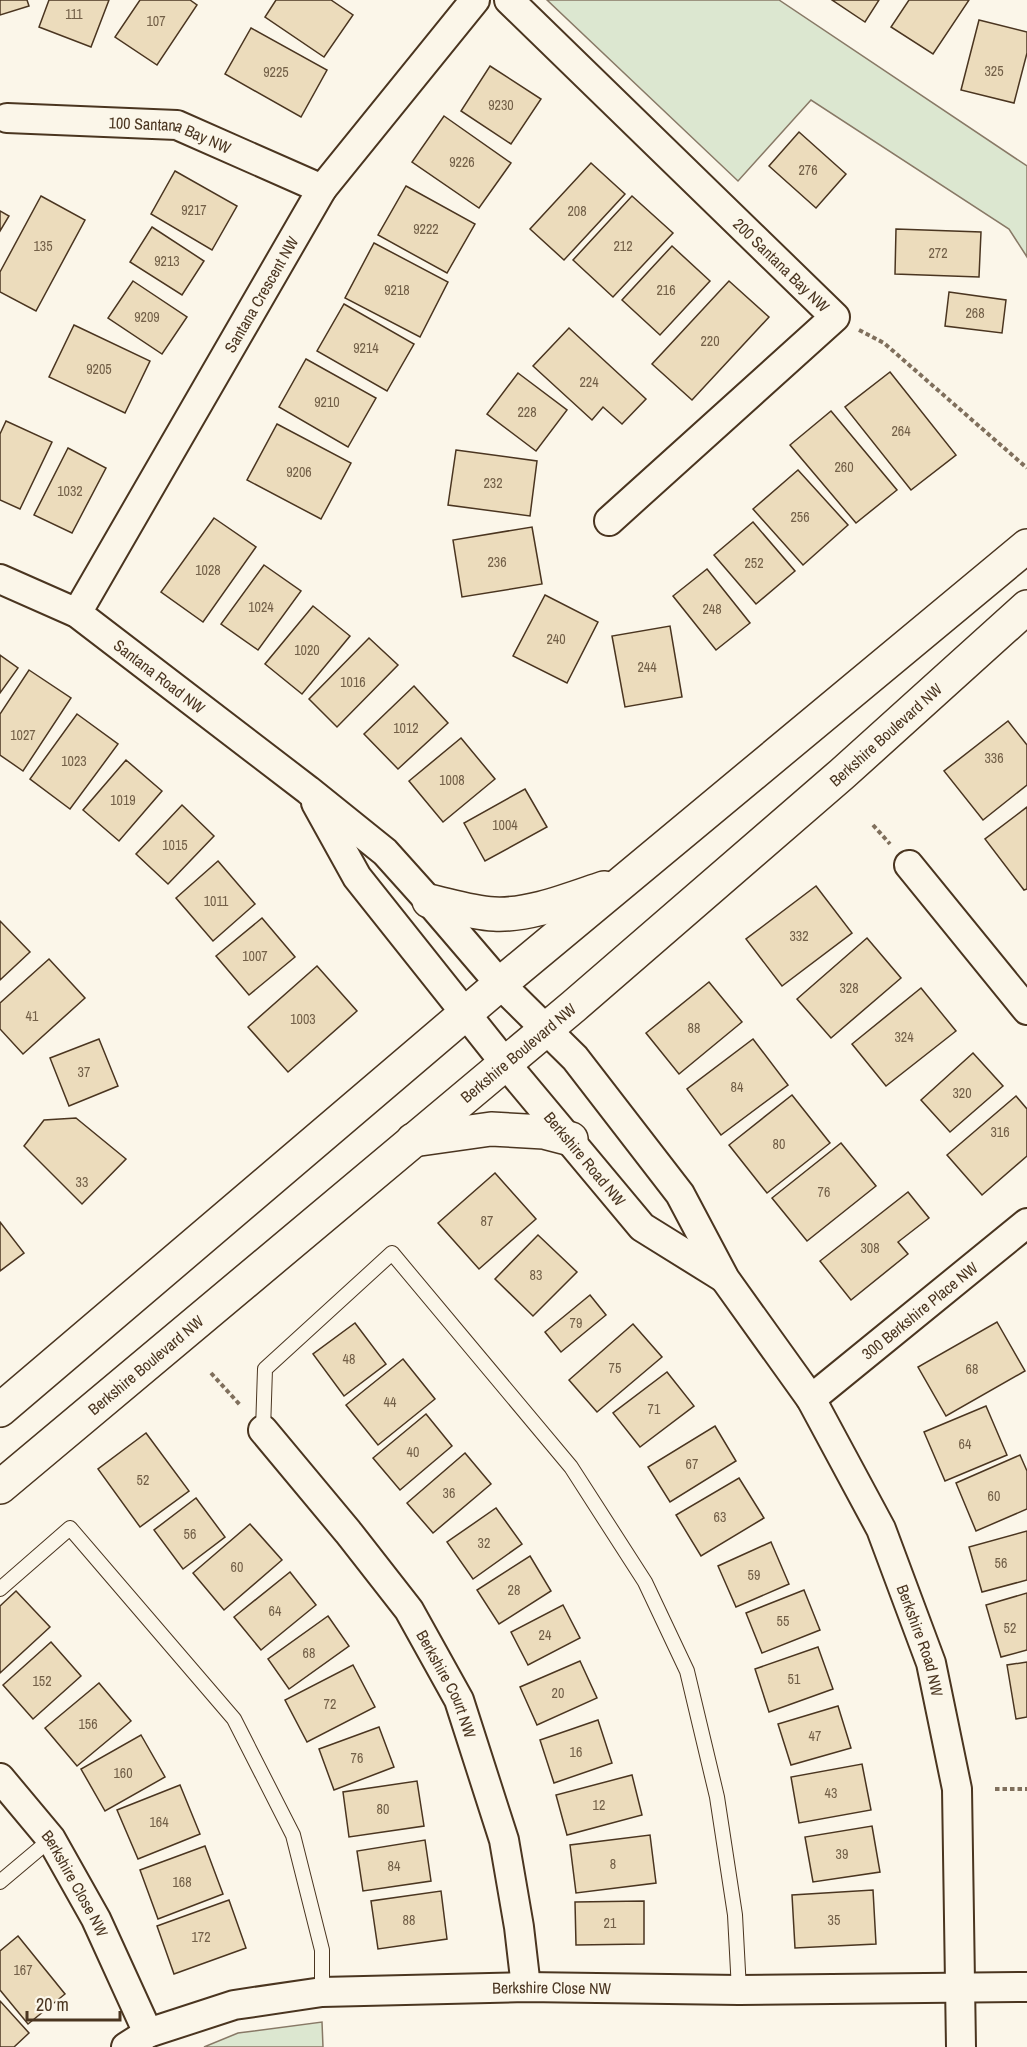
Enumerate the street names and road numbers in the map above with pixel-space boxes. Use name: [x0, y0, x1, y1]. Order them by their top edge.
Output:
street label: 100 Santana Bay NW: [108, 111, 235, 159]
street label: 200 Santana Bay NW: [729, 213, 835, 317]
street label: Santana Crescent NW: [219, 232, 304, 356]
street label: Santana Road NW: [109, 634, 210, 719]
street label: Berkshire Boulevard NW: [825, 678, 947, 791]
street label: Berkshire Boulevard NW: [456, 998, 581, 1108]
street label: Berkshire Road NW: [539, 1107, 631, 1211]
street label: 300 Berkshire Place NW: [857, 1256, 983, 1364]
street label: Berkshire Boulevard NW: [83, 1310, 209, 1420]
street label: Berkshire Road NW: [892, 1581, 949, 1699]
street label: Berkshire Court NW: [411, 1626, 482, 1741]
street label: Berkshire Close NW: [37, 1825, 114, 1941]
street label: Berkshire Close NW: [492, 1976, 612, 1999]

